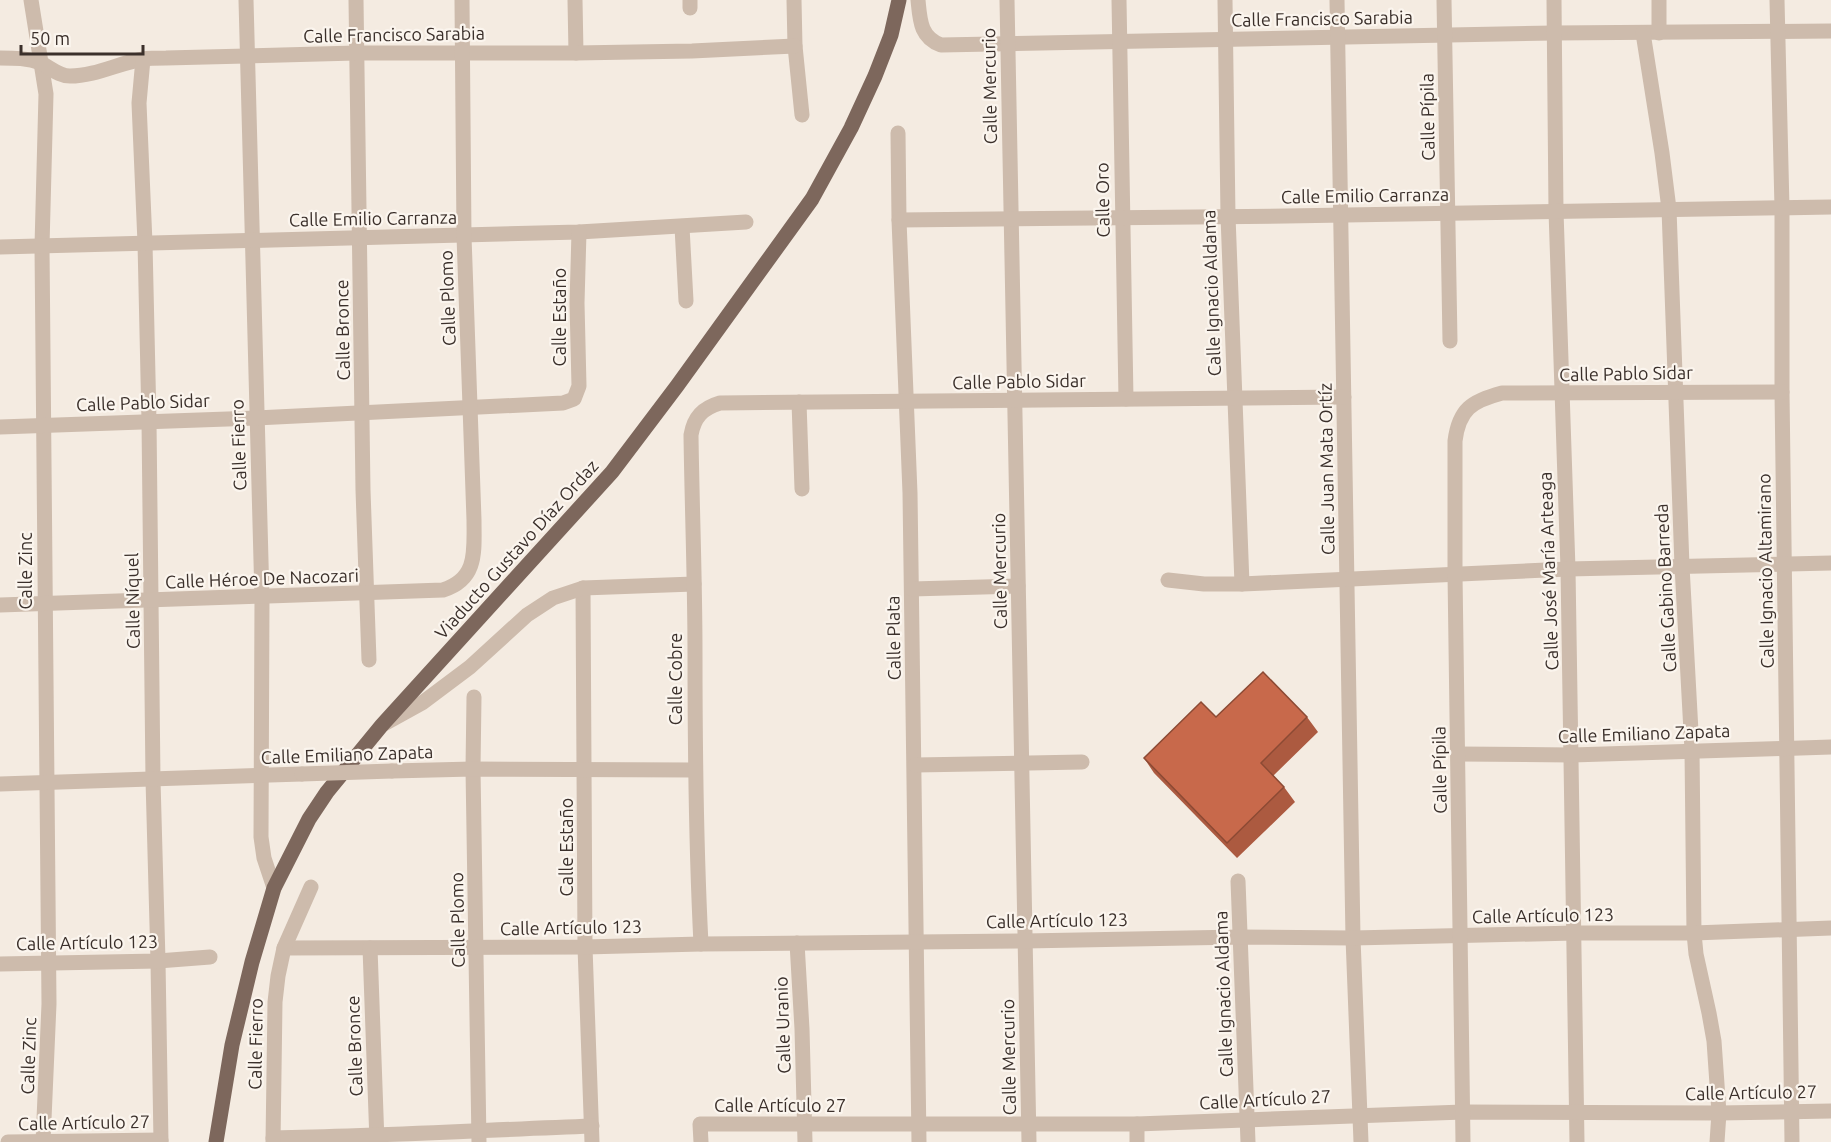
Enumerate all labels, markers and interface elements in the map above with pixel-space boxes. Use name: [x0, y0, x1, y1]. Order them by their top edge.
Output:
street label: Calle Francisco Sarabia: [1231, 6, 1413, 30]
scale bar: [21, 18, 142, 56]
street label: Calle Francisco Sarabia: [303, 22, 485, 46]
text: 50 m: [30, 28, 70, 48]
street label: Calle Mercurio: [978, 28, 1000, 144]
street label: Calle Pípila: [1416, 73, 1438, 161]
street label: Calle Oro: [1091, 162, 1113, 238]
street label: Calle Emilio Carranza: [1281, 184, 1449, 206]
street label: Calle Emilio Carranza: [289, 207, 457, 229]
street label: Calle Ignacio Aldama: [1198, 209, 1224, 377]
street label: Calle Plomo: [435, 250, 459, 346]
street label: Calle Estaño: [549, 268, 569, 366]
street label: Calle Bronce: [331, 279, 353, 381]
street label: Calle Pablo Sidar: [1559, 362, 1693, 384]
street label: Calle Pablo Sidar: [952, 370, 1086, 392]
street label: Calle Juan Mata Ortíz: [1314, 383, 1338, 555]
street label: Calle Pablo Sidar: [76, 390, 210, 414]
street label: Calle Fierro: [226, 399, 250, 491]
street label: Viaducto Gustavo Díaz Ordaz: [430, 455, 602, 643]
street label: Calle José María Arteaga: [1535, 471, 1561, 671]
street label: Calle Ignacio Altamirano: [1753, 473, 1777, 669]
street label: Calle Gabino Barreda: [1651, 503, 1679, 673]
street label: Calle Mercurio: [988, 513, 1010, 629]
street label: Calle Zinc: [15, 532, 35, 610]
street label: Calle Níquel: [121, 552, 143, 649]
street label: Calle Héroe De Nacozari: [165, 565, 359, 591]
street label: Calle Plata: [882, 595, 904, 681]
street label: Calle Cobre: [665, 633, 685, 725]
street label: Calle Emiliano Zapata: [1557, 720, 1731, 746]
street label: Calle Pípila: [1428, 726, 1450, 814]
street label: Calle Emiliano Zapata: [260, 741, 434, 767]
street label: Calle Estaño: [556, 798, 576, 896]
street label: Calle Plomo: [446, 872, 468, 968]
street label: Calle Artículo 123: [1472, 904, 1614, 926]
street label: Calle Artículo 123: [986, 909, 1128, 931]
street label: Calle Ignacio Aldama: [1210, 910, 1236, 1078]
street label: Calle Artículo 123: [500, 916, 642, 938]
street label: Calle Artículo 123: [16, 931, 158, 953]
street label: Calle Uranio: [770, 976, 794, 1074]
street label: Calle Bronce: [342, 995, 366, 1097]
street label: Calle Fierro: [244, 998, 266, 1090]
street label: Calle Mercurio: [997, 999, 1019, 1115]
street label: Calle Zinc: [17, 1017, 39, 1095]
street label: Calle Artículo 27: [1685, 1081, 1817, 1103]
street label: Calle Artículo 27: [1199, 1086, 1331, 1112]
street label: Calle Artículo 27: [714, 1095, 846, 1115]
street label: Calle Artículo 27: [18, 1111, 150, 1133]

